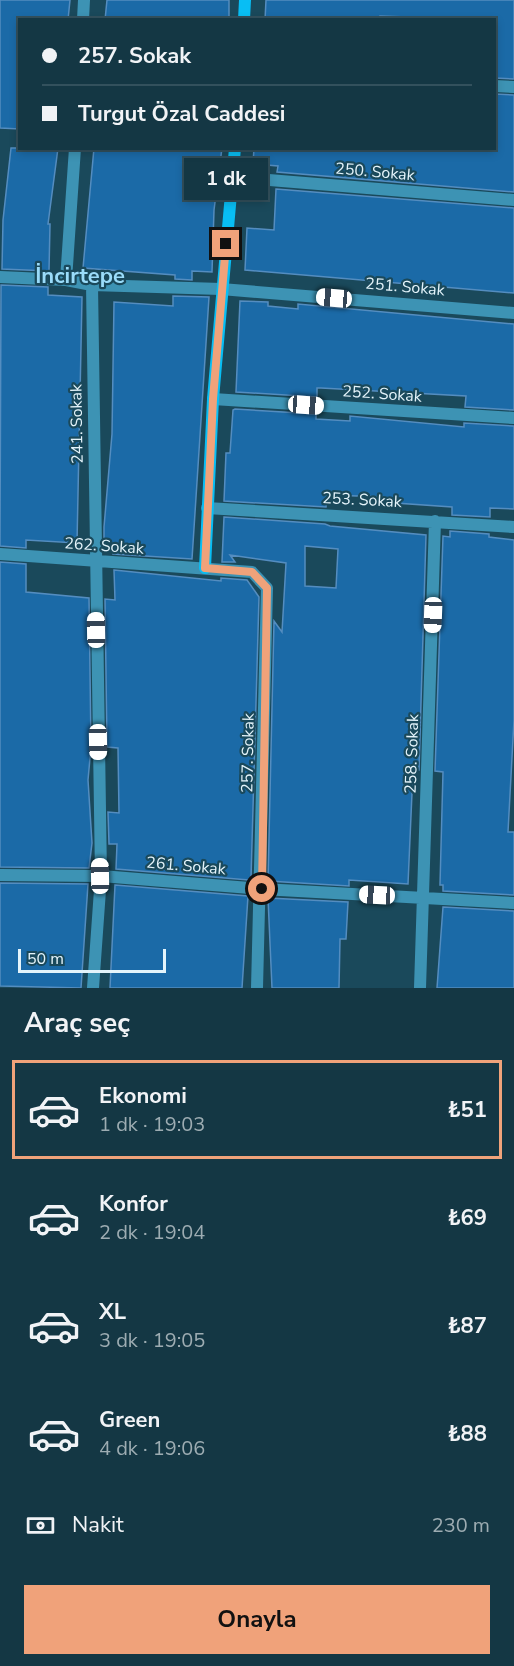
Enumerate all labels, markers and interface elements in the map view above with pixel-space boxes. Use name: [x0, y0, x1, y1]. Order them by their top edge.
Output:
text: 257. Sokak: [78, 41, 191, 71]
text: Turgut Özal Caddesi: [78, 99, 285, 129]
callout: 1 dk: [184, 157, 268, 199]
street label: 250. Sokak: [334, 158, 417, 187]
text: 1 dk: [206, 165, 246, 192]
route end: [212, 230, 239, 257]
district label: İncirtepe: [35, 261, 125, 291]
street label: 251. Sokak: [364, 273, 447, 302]
car: [315, 287, 353, 309]
street label: 252. Sokak: [341, 380, 424, 408]
street label: 241. Sokak: [65, 383, 89, 464]
car: [287, 395, 325, 415]
street label: 253. Sokak: [322, 487, 403, 513]
street label: 262. Sokak: [63, 532, 146, 560]
car: [423, 597, 443, 633]
car: [87, 612, 105, 648]
street label: 257. Sokak: [236, 712, 260, 793]
street label: 258. Sokak: [400, 713, 424, 794]
car: [89, 724, 107, 760]
street label: 261. Sokak: [145, 852, 228, 881]
car: [91, 858, 109, 894]
route start: [248, 875, 275, 902]
car: [359, 885, 395, 905]
scale bar: [18, 946, 166, 974]
text: 50 m: [27, 948, 64, 970]
text: Araç seç: [24, 1005, 130, 1042]
text: Ekonomi: [99, 1081, 187, 1111]
icon: car: [27, 1083, 81, 1137]
text: ₺51: [447, 1095, 487, 1125]
text: 1 dk · 19:03: [99, 1111, 205, 1138]
text: Konfor: [99, 1189, 168, 1219]
icon: car: [27, 1191, 81, 1245]
text: ₺69: [447, 1203, 487, 1233]
text: 2 dk · 19:04: [99, 1219, 205, 1246]
text: XL: [99, 1297, 126, 1327]
icon: car: [27, 1299, 81, 1353]
text: ₺87: [447, 1311, 487, 1341]
text: 3 dk · 19:05: [99, 1327, 205, 1354]
text: Green: [99, 1405, 160, 1435]
icon: car: [27, 1407, 81, 1461]
text: ₺88: [447, 1419, 487, 1449]
text: 4 dk · 19:06: [99, 1435, 205, 1462]
icon: cash: [24, 1509, 57, 1542]
text: Nakit: [72, 1510, 124, 1540]
text: 230 m: [432, 1512, 490, 1539]
button: Onayla: [24, 1585, 490, 1654]

